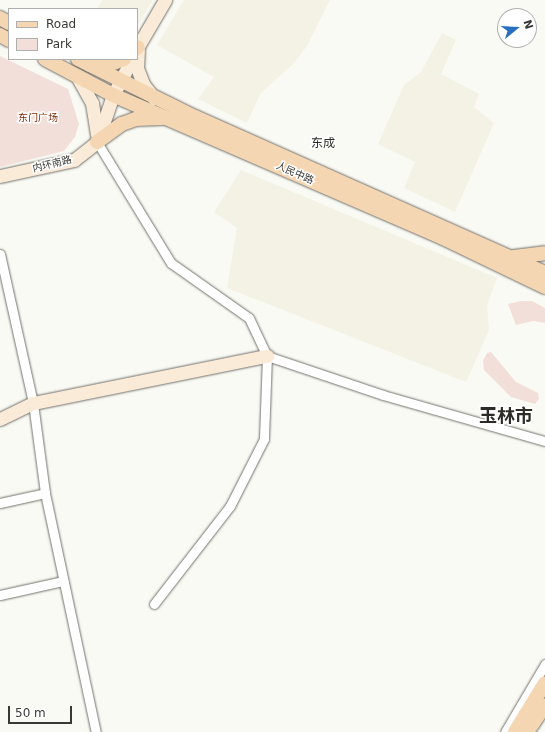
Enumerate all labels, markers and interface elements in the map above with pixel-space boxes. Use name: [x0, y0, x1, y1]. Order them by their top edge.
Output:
legend: [8, 8, 138, 60]
north arrow: [497, 8, 537, 48]
text: Road: [46, 17, 76, 31]
text: N: [520, 18, 536, 31]
text: Park: [46, 37, 72, 51]
park label: 东门广场: [18, 112, 58, 124]
district label: 东成: [311, 137, 335, 151]
street label: 内环南路: [31, 153, 73, 175]
street label: 人民中路: [274, 159, 316, 187]
district label: 玉林市: [479, 405, 533, 427]
scale bar: [10, 698, 74, 724]
text: 50 m: [15, 706, 46, 720]

